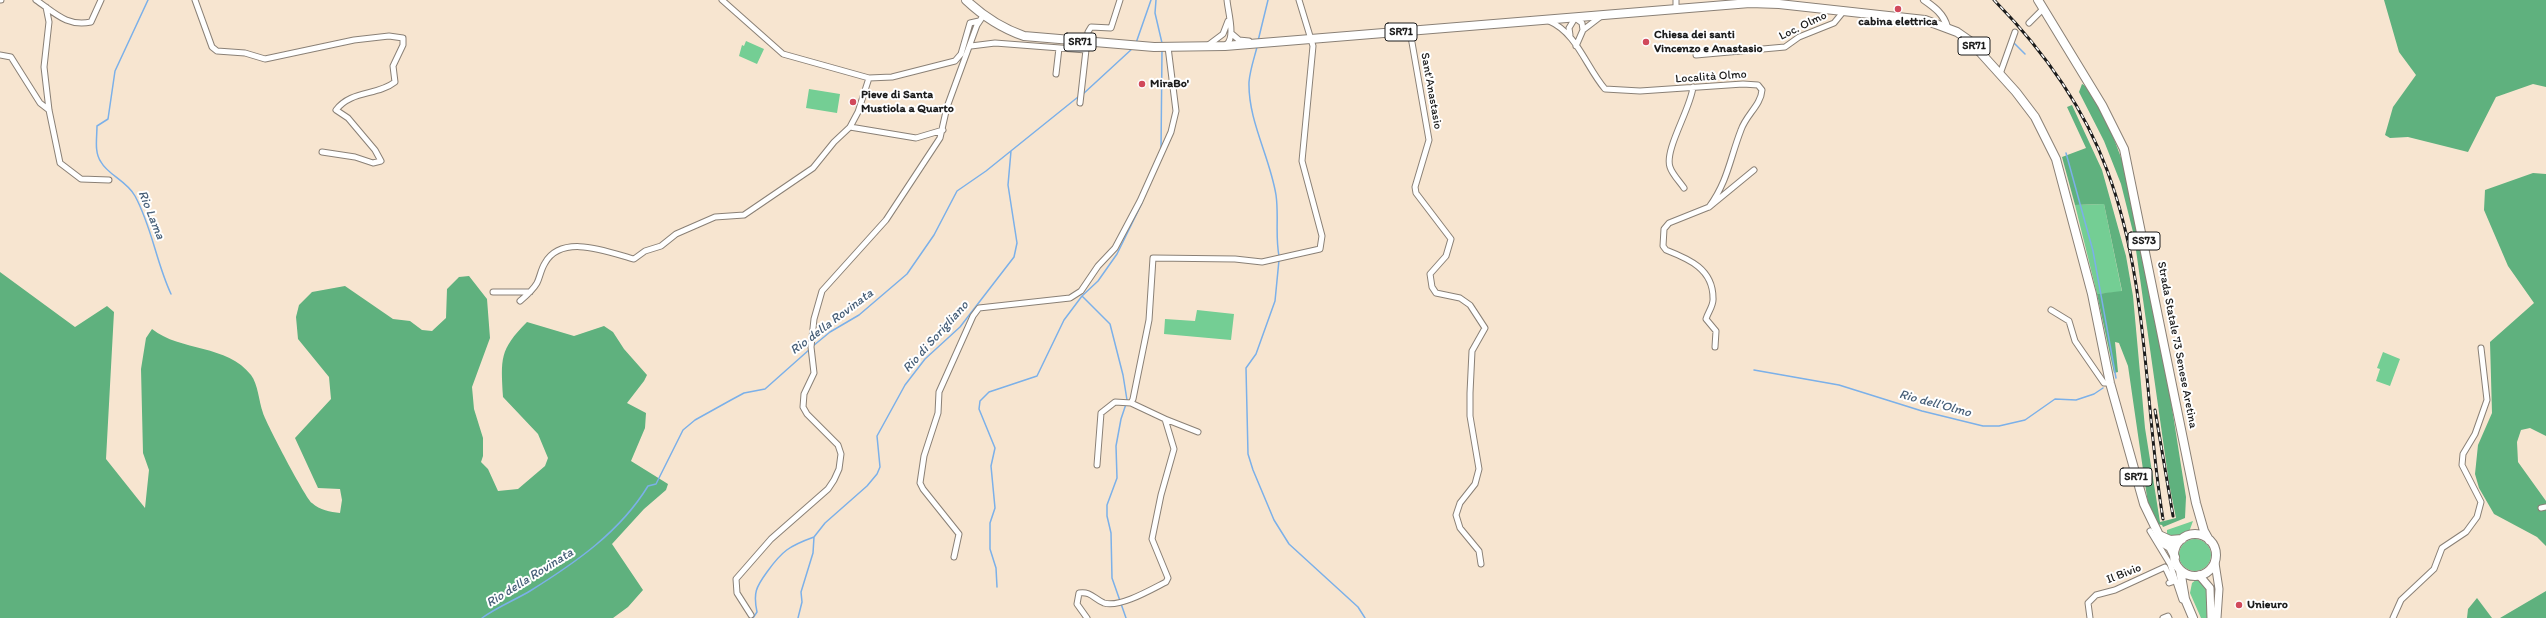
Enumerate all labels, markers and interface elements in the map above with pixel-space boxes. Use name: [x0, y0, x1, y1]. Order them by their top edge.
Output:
marker: cabina elettrica: [1893, 4, 1903, 14]
street label: Loc. Olmo: [1777, 8, 1829, 44]
place label: cabina elettrica: [1858, 15, 1938, 29]
road number: SR71: [1385, 23, 1417, 41]
place label: Chiesa dei santi Vincenzo e Anastasio: [1654, 28, 1763, 56]
road number: SR71: [1064, 33, 1096, 51]
marker: Chiesa dei santi Vincenzo e Anastasio: [1641, 37, 1651, 47]
road number: SR71: [1958, 37, 1990, 55]
street label: Sant'Anastasio: [1417, 52, 1445, 130]
street label: Località Olmo: [1675, 67, 1747, 87]
place label: MiraBo': [1150, 77, 1189, 91]
marker: MiraBo': [1137, 79, 1147, 89]
place label: Pieve di Santa Mustiola a Quarto: [861, 88, 954, 116]
marker: Pieve di Santa Mustiola a Quarto: [848, 97, 858, 107]
water label: Rio Lama: [134, 188, 168, 242]
road number: SS73: [2128, 232, 2160, 250]
street label: Strada Statale 73 Senese Aretina: [2154, 260, 2200, 430]
water label: Rio della Rovinata: [787, 286, 877, 358]
water label: Rio di Sorigliano: [900, 298, 972, 376]
water label: Rio dell'Olmo: [1897, 387, 1973, 421]
road number: SR71: [2120, 468, 2152, 486]
water label: Rio della Rovinata: [484, 545, 576, 611]
street label: Il Bivio: [2105, 561, 2143, 587]
place label: Unieuro: [2247, 598, 2288, 612]
marker: Unieuro: [2234, 600, 2244, 610]

